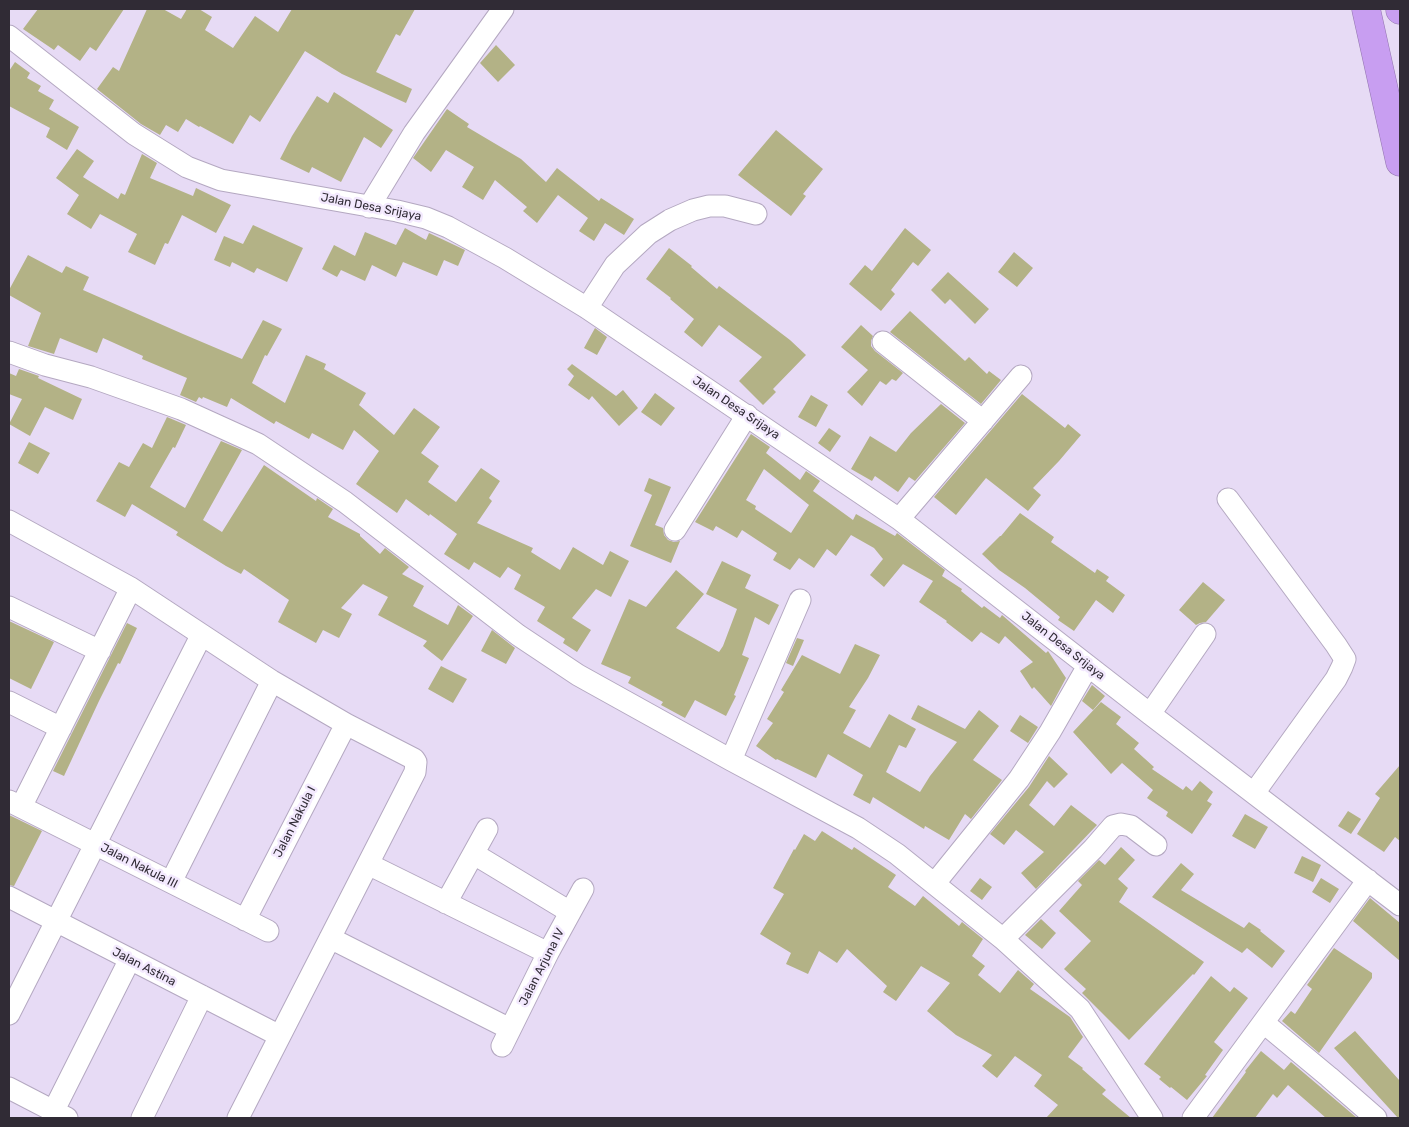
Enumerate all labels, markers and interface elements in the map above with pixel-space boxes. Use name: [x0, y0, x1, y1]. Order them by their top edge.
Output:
street label: Jalan Desa Srijaya: [320, 190, 422, 224]
street label: Jalan Desa Srijaya: [690, 373, 782, 443]
street label: Jalan Desa Srijaya: [1018, 609, 1108, 683]
street label: Jalan Nakula I: [271, 784, 319, 860]
street label: Jalan Nakula III: [98, 840, 180, 892]
street label: Jalan Arjuna IV: [516, 926, 568, 1008]
street label: Jalan Astina: [110, 945, 178, 989]

